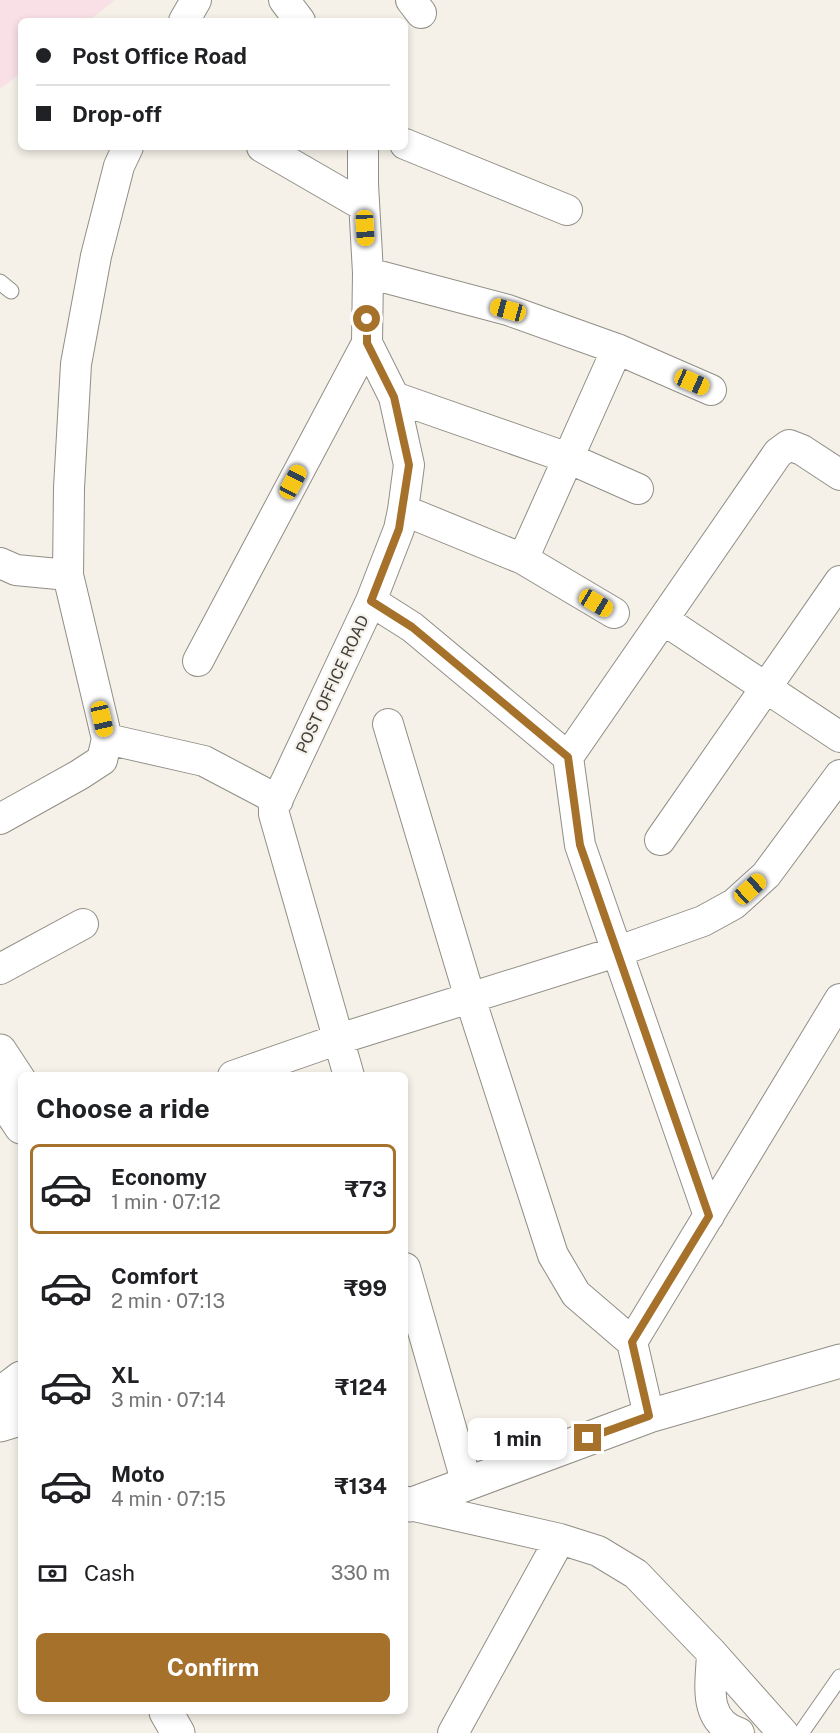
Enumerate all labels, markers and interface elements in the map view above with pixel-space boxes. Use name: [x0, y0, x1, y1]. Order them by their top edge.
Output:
text: Post Office Road: [72, 43, 247, 69]
text: Drop-off: [72, 101, 162, 127]
car: [355, 210, 375, 246]
car: [488, 297, 528, 323]
route start: [353, 305, 380, 332]
car: [672, 366, 712, 398]
car: [277, 462, 309, 502]
car: [576, 586, 616, 620]
street label: POST OFFICE ROAD: [292, 612, 373, 756]
car: [89, 699, 115, 739]
car: [731, 870, 769, 908]
text: Choose a ride: [36, 1092, 210, 1124]
icon: car: [39, 1162, 93, 1216]
text: Economy: [111, 1164, 207, 1190]
text: ₹73: [345, 1176, 387, 1202]
text: 1 min · 07:12: [111, 1190, 221, 1214]
icon: car: [39, 1261, 93, 1315]
text: Comfort: [111, 1263, 198, 1289]
text: ₹99: [344, 1275, 387, 1301]
text: 2 min · 07:13: [111, 1289, 225, 1313]
icon: car: [39, 1360, 93, 1414]
text: XL: [111, 1362, 139, 1388]
text: ₹124: [335, 1374, 387, 1400]
text: 3 min · 07:14: [111, 1388, 226, 1412]
callout: 1 min: [468, 1417, 567, 1459]
route end: [574, 1424, 601, 1451]
text: 1 min: [493, 1427, 542, 1451]
icon: car: [39, 1459, 93, 1513]
text: Moto: [111, 1461, 165, 1487]
text: ₹134: [334, 1473, 387, 1499]
text: 4 min · 07:15: [111, 1487, 226, 1511]
icon: cash: [36, 1557, 69, 1590]
text: Cash: [84, 1560, 135, 1586]
text: 330 m: [331, 1561, 390, 1585]
button: Confirm: [36, 1633, 390, 1702]

